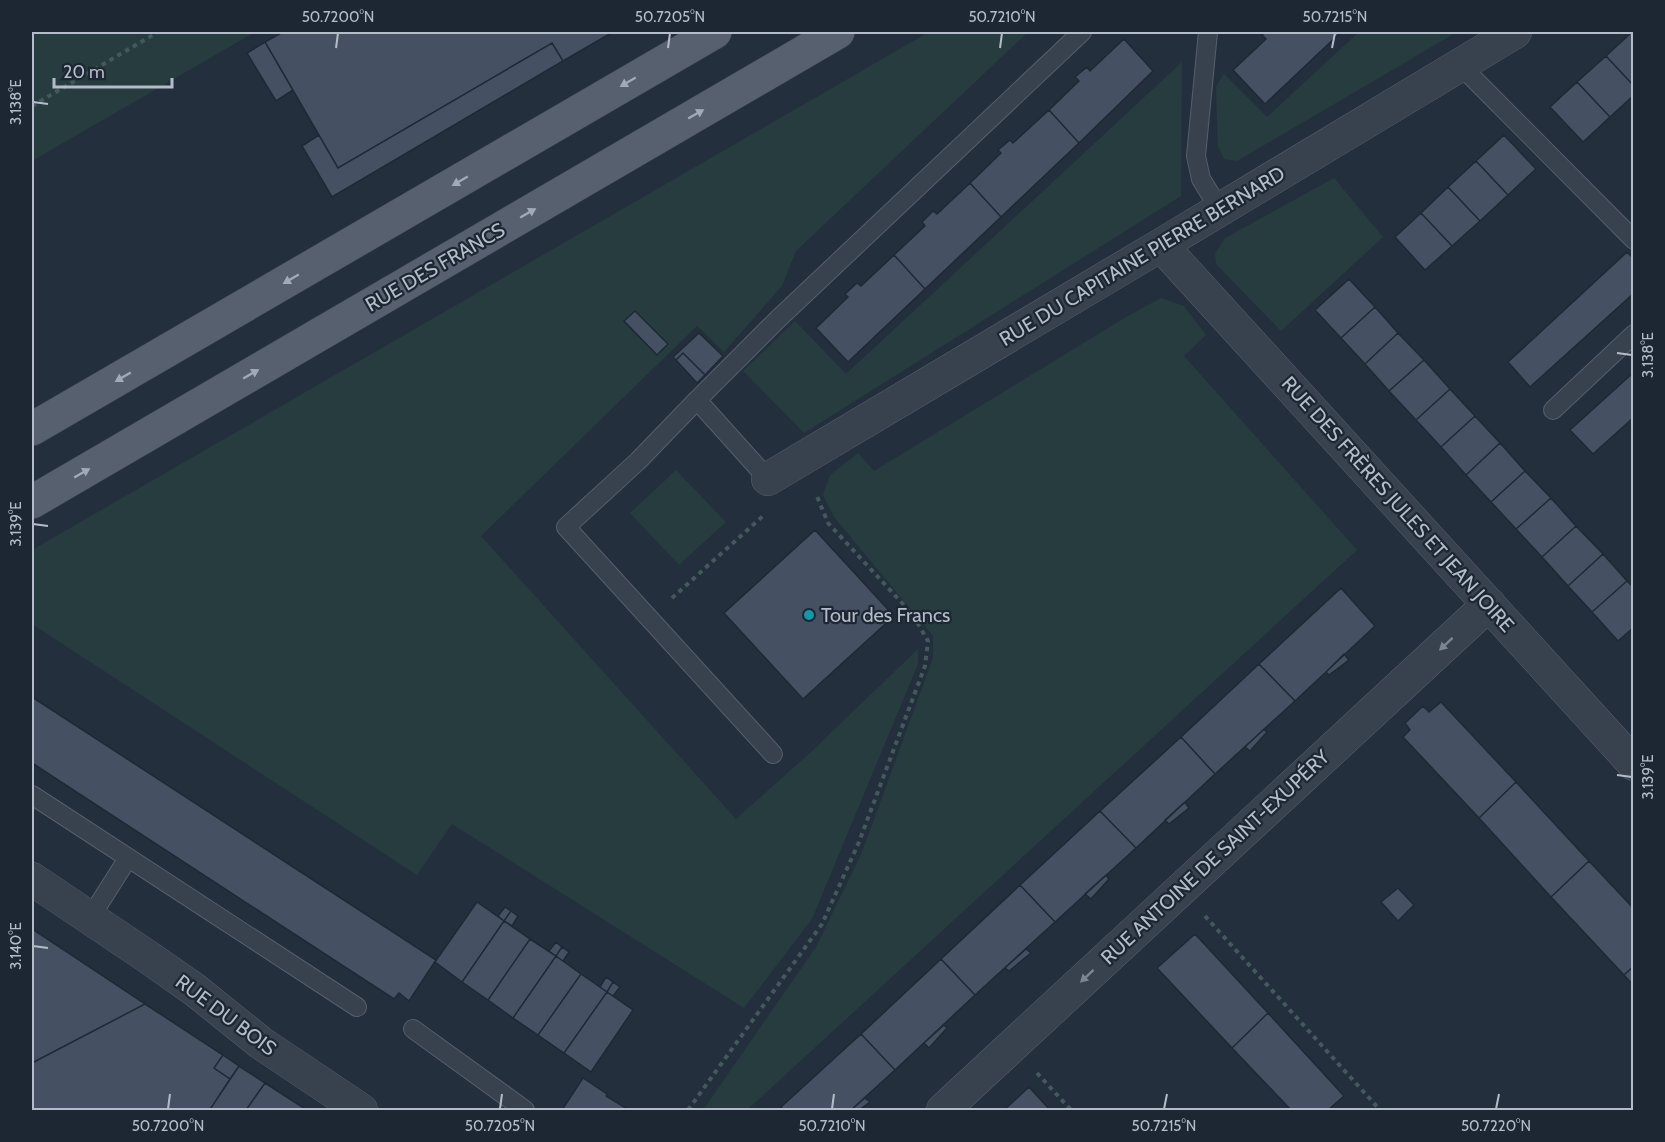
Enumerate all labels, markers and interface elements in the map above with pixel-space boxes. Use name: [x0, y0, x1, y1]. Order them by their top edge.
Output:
text: 50.7200°N: [302, 8, 374, 26]
text: 50.7205°N: [635, 8, 705, 26]
text: 50.7210°N: [968, 8, 1036, 26]
text: 50.7215°N: [1303, 8, 1367, 26]
scale bar: [54, 51, 172, 89]
text: 20 m: [63, 61, 105, 83]
one-way arrow: [620, 77, 636, 88]
text: 3.138°E: [7, 79, 25, 125]
one-way arrow: [688, 109, 704, 120]
street label: RUE DU CAPITAINE PIERRE BERNARD: [995, 161, 1289, 351]
one-way arrow: [451, 175, 468, 185]
one-way arrow: [520, 207, 536, 218]
street label: RUE DES FRANCS: [361, 217, 509, 317]
one-way arrow: [283, 273, 299, 284]
text: 3.138°E: [1639, 332, 1657, 378]
one-way arrow: [243, 369, 259, 380]
one-way arrow: [114, 371, 131, 381]
street label: RUE DES FRÈRES JULES ET JEAN JOIRE: [1277, 371, 1519, 637]
one-way arrow: [74, 467, 90, 478]
text: 3.139°E: [7, 501, 25, 547]
place label: Tour des Francs: [821, 603, 950, 627]
marker: Tour des Francs: [802, 608, 816, 622]
one-way arrow: [1439, 637, 1454, 650]
street label: RUE ANTOINE DE SAINT-EXUPÉRY: [1096, 744, 1335, 969]
text: 3.139°E: [1639, 754, 1657, 800]
text: 3.140°E: [7, 922, 25, 970]
street label: RUE DU BOIS: [171, 969, 281, 1061]
one-way arrow: [1080, 969, 1095, 982]
text: 50.7200°N: [132, 1117, 204, 1135]
text: 50.7205°N: [465, 1117, 535, 1135]
text: 50.7210°N: [798, 1117, 866, 1135]
text: 50.7215°N: [1132, 1117, 1196, 1135]
text: 50.7220°N: [1461, 1117, 1531, 1135]

